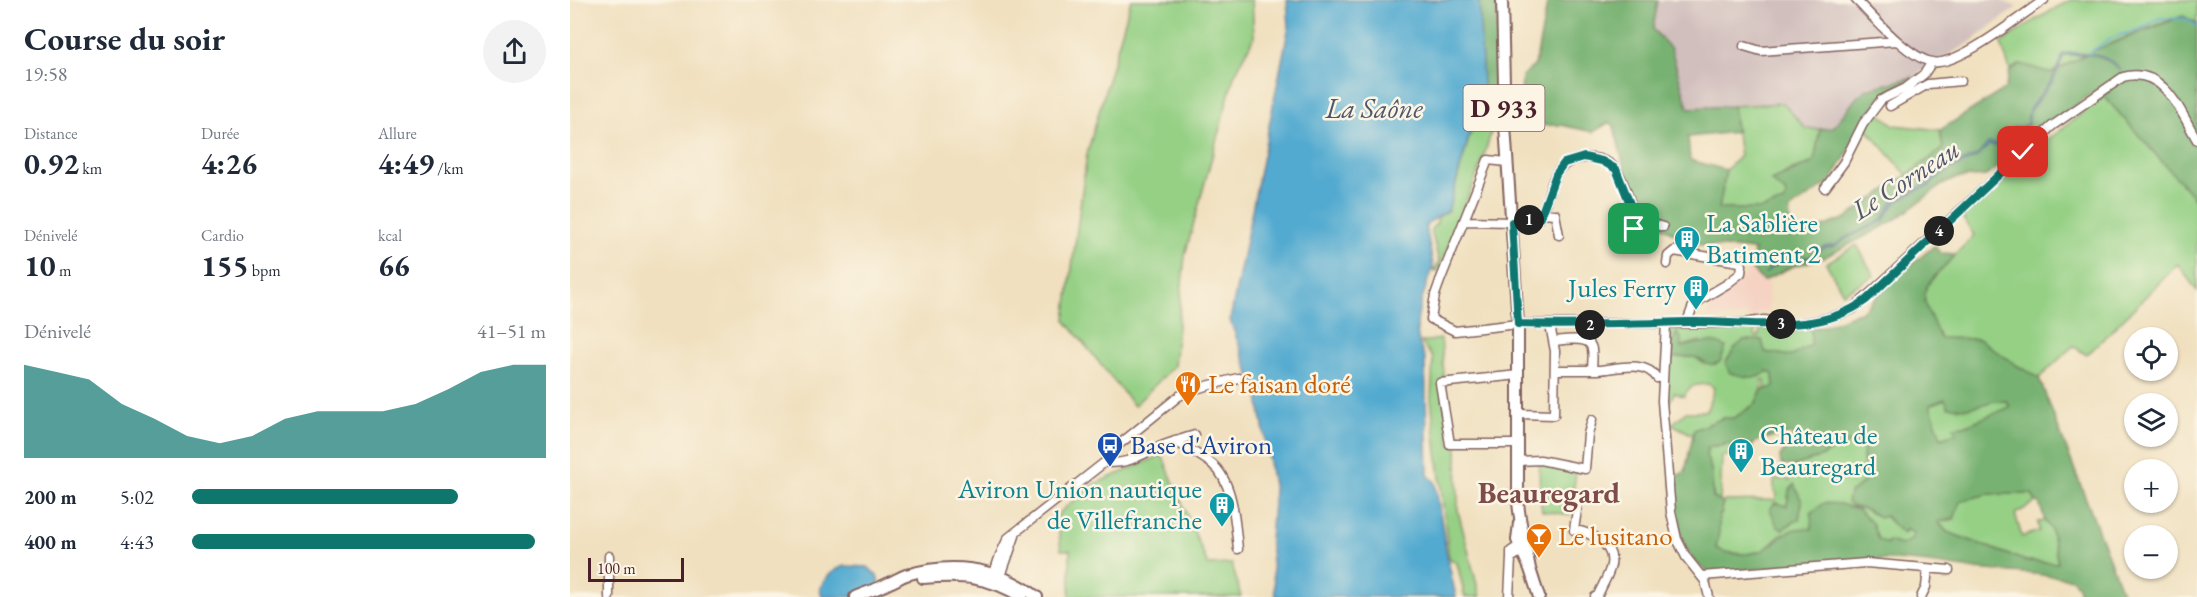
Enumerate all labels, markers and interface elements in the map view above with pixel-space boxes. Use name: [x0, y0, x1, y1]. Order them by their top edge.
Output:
text: Course du soir: [24, 17, 225, 60]
button: share: [483, 20, 546, 83]
text: 19:58: [24, 61, 67, 87]
road number: D 933: [1464, 85, 1544, 131]
water label: La Saône: [1324, 90, 1423, 126]
text: Distance: [24, 123, 77, 144]
text: Durée: [201, 123, 239, 144]
text: Allure: [378, 123, 417, 144]
pin: [1997, 126, 2048, 177]
water label: Le Corneau: [1843, 131, 1966, 228]
icon: check: [2006, 135, 2039, 168]
text: 0.92: [24, 144, 79, 183]
text: 4:26: [201, 144, 257, 183]
text: 4:49: [378, 144, 434, 183]
text: km: [79, 158, 102, 179]
text: /km: [434, 158, 464, 179]
pin: [1608, 203, 1659, 254]
pin: 1: [1514, 205, 1544, 235]
place label: La Sablière Batiment 2: [1706, 205, 1820, 271]
text: 1: [1525, 209, 1533, 230]
icon: arrive: [1617, 212, 1650, 245]
pin: 4: [1924, 216, 1954, 246]
text: 4: [1935, 220, 1943, 241]
building icon: La Sablière Batiment 2: [1672, 224, 1702, 262]
text: Dénivelé: [24, 225, 78, 246]
text: Cardio: [201, 225, 244, 246]
text: kcal: [378, 225, 402, 246]
text: 10: [24, 246, 56, 285]
text: 155: [201, 246, 249, 285]
text: 66: [378, 246, 410, 285]
text: m: [56, 260, 71, 281]
text: bpm: [249, 260, 281, 281]
place label: Jules Ferry: [1566, 270, 1676, 305]
building icon: Jules Ferry: [1681, 273, 1711, 311]
pin: 3: [1766, 309, 1796, 339]
pin: 2: [1575, 310, 1605, 340]
text: 3: [1777, 313, 1785, 334]
text: 2: [1586, 314, 1594, 335]
text: Dénivelé: [24, 318, 91, 344]
text: 41–51 m: [477, 318, 546, 344]
map controls: [2124, 327, 2178, 579]
button: locate: [2124, 327, 2178, 381]
place label: Le faisan doré: [1208, 366, 1351, 401]
restaurant icon: Le faisan doré: [1173, 369, 1203, 407]
button: layers: [2124, 393, 2178, 447]
place label: Château de Beauregard: [1760, 417, 1877, 483]
place label: Base d'Aviron: [1130, 427, 1272, 462]
bus stop icon: Base d'Aviron: [1095, 430, 1125, 468]
building icon: Château de Beauregard: [1726, 436, 1756, 474]
button: +: [2124, 459, 2178, 513]
place label: Aviron Union nautique de Villefranche: [957, 471, 1202, 537]
district label: Beauregard: [1478, 473, 1621, 512]
text: 200 m: [24, 484, 77, 510]
text: 5:02: [120, 484, 154, 510]
building icon: Aviron Union nautique de Villefranche: [1207, 490, 1237, 528]
place label: Le lusitano: [1558, 518, 1673, 553]
bar icon: Le lusitano: [1524, 521, 1554, 559]
button: −: [2124, 525, 2178, 579]
text: 400 m: [24, 529, 77, 555]
text: 4:43: [120, 529, 154, 555]
scale bar: [588, 555, 684, 582]
text: 100 m: [597, 558, 636, 579]

